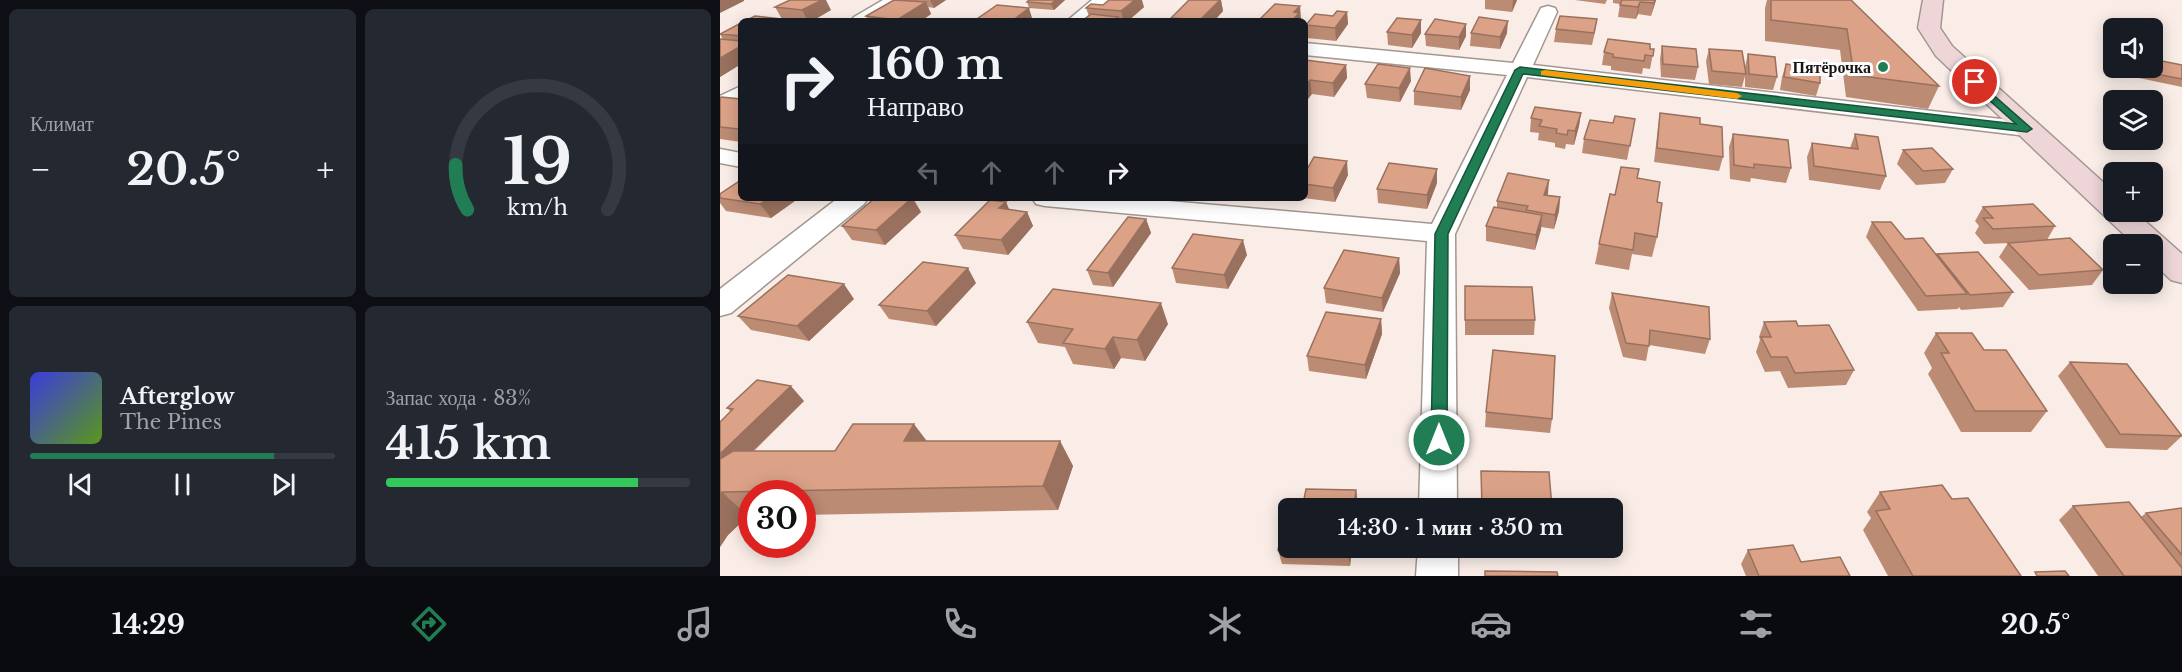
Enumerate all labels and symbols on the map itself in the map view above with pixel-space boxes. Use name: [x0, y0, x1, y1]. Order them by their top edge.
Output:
pin: [1949, 56, 2000, 107]
place label: Пятёрочка: [1792, 57, 1871, 77]
marker: Пятёрочка: [1876, 60, 1890, 74]
position arrow: [1407, 408, 1471, 472]
speed limit sign: 30: [738, 480, 816, 558]

